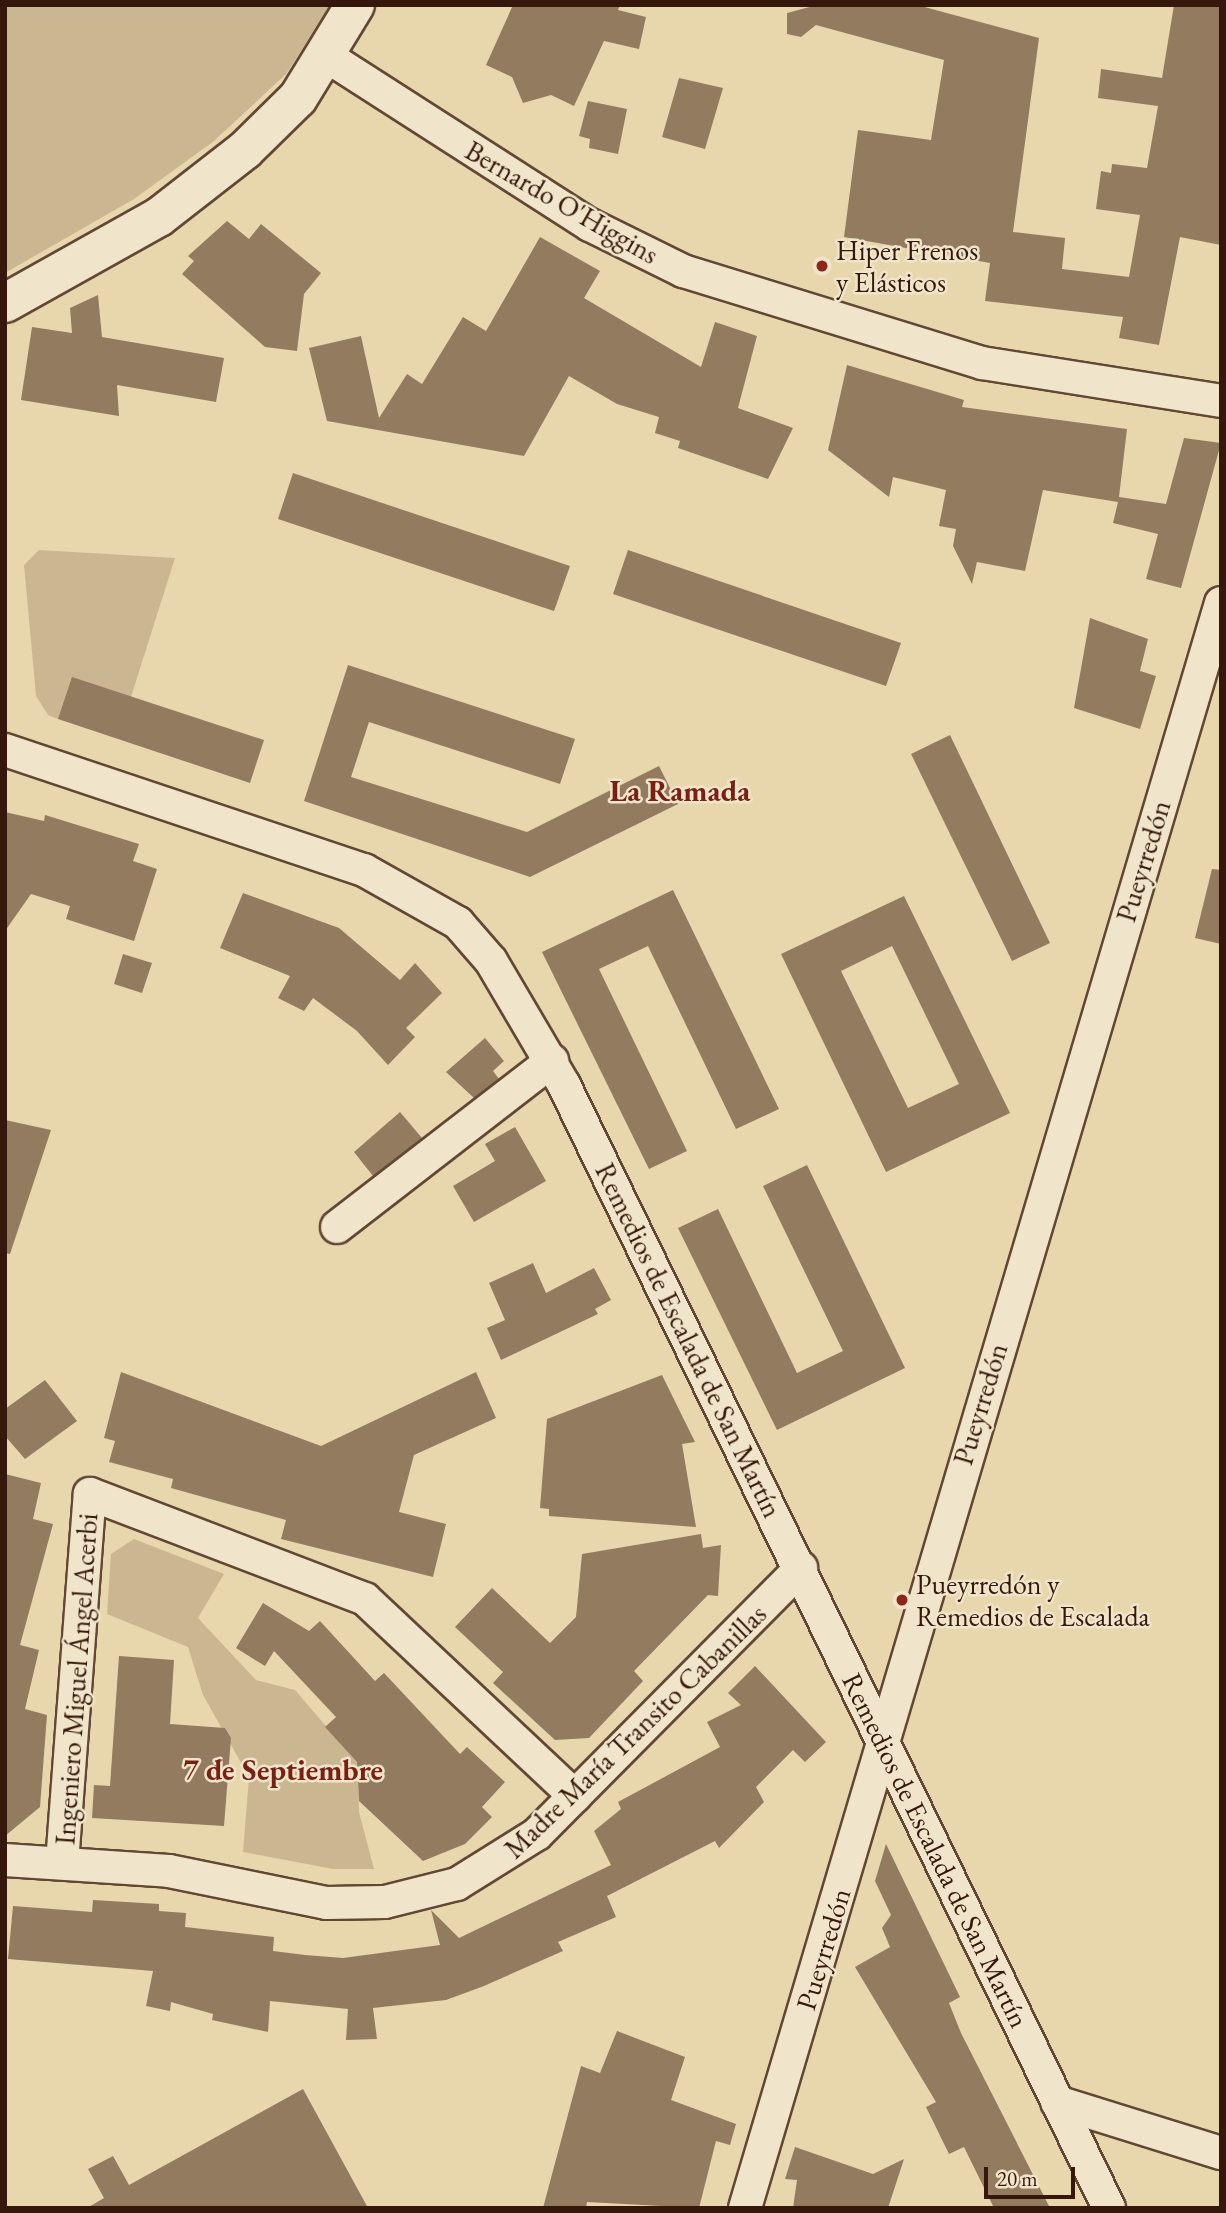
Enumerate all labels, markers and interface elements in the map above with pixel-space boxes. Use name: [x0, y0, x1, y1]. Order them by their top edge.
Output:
street label: Bernardo O'Higgins: [460, 133, 664, 271]
place label: Hiper Frenos y Elásticos: [836, 233, 978, 299]
marker: Hiper Frenos y Elásticos: [814, 258, 830, 274]
district label: La Ramada: [610, 773, 750, 809]
street label: Pueyrredón: [1109, 796, 1177, 926]
street label: Remedios de Escalada de San Martín: [588, 1157, 790, 1523]
street label: Pueyrredón: [946, 1339, 1014, 1469]
street label: Ingeniero Miguel Ángel Acerbi: [48, 1512, 104, 1846]
place label: Pueyrredón y Remedios de Escalada: [916, 1567, 1150, 1633]
marker: Pueyrredón y Remedios de Escalada: [894, 1592, 910, 1608]
street label: Madre María Transito Cabanillas: [497, 1597, 773, 1865]
street label: Remedios de Escalada de San Martín: [835, 1667, 1037, 2033]
district label: 7 de Septiembre: [183, 1752, 383, 1788]
street label: Pueyrredón: [789, 1884, 857, 2014]
scale bar: [988, 2154, 1079, 2198]
text: 20 m: [997, 2165, 1038, 2192]

